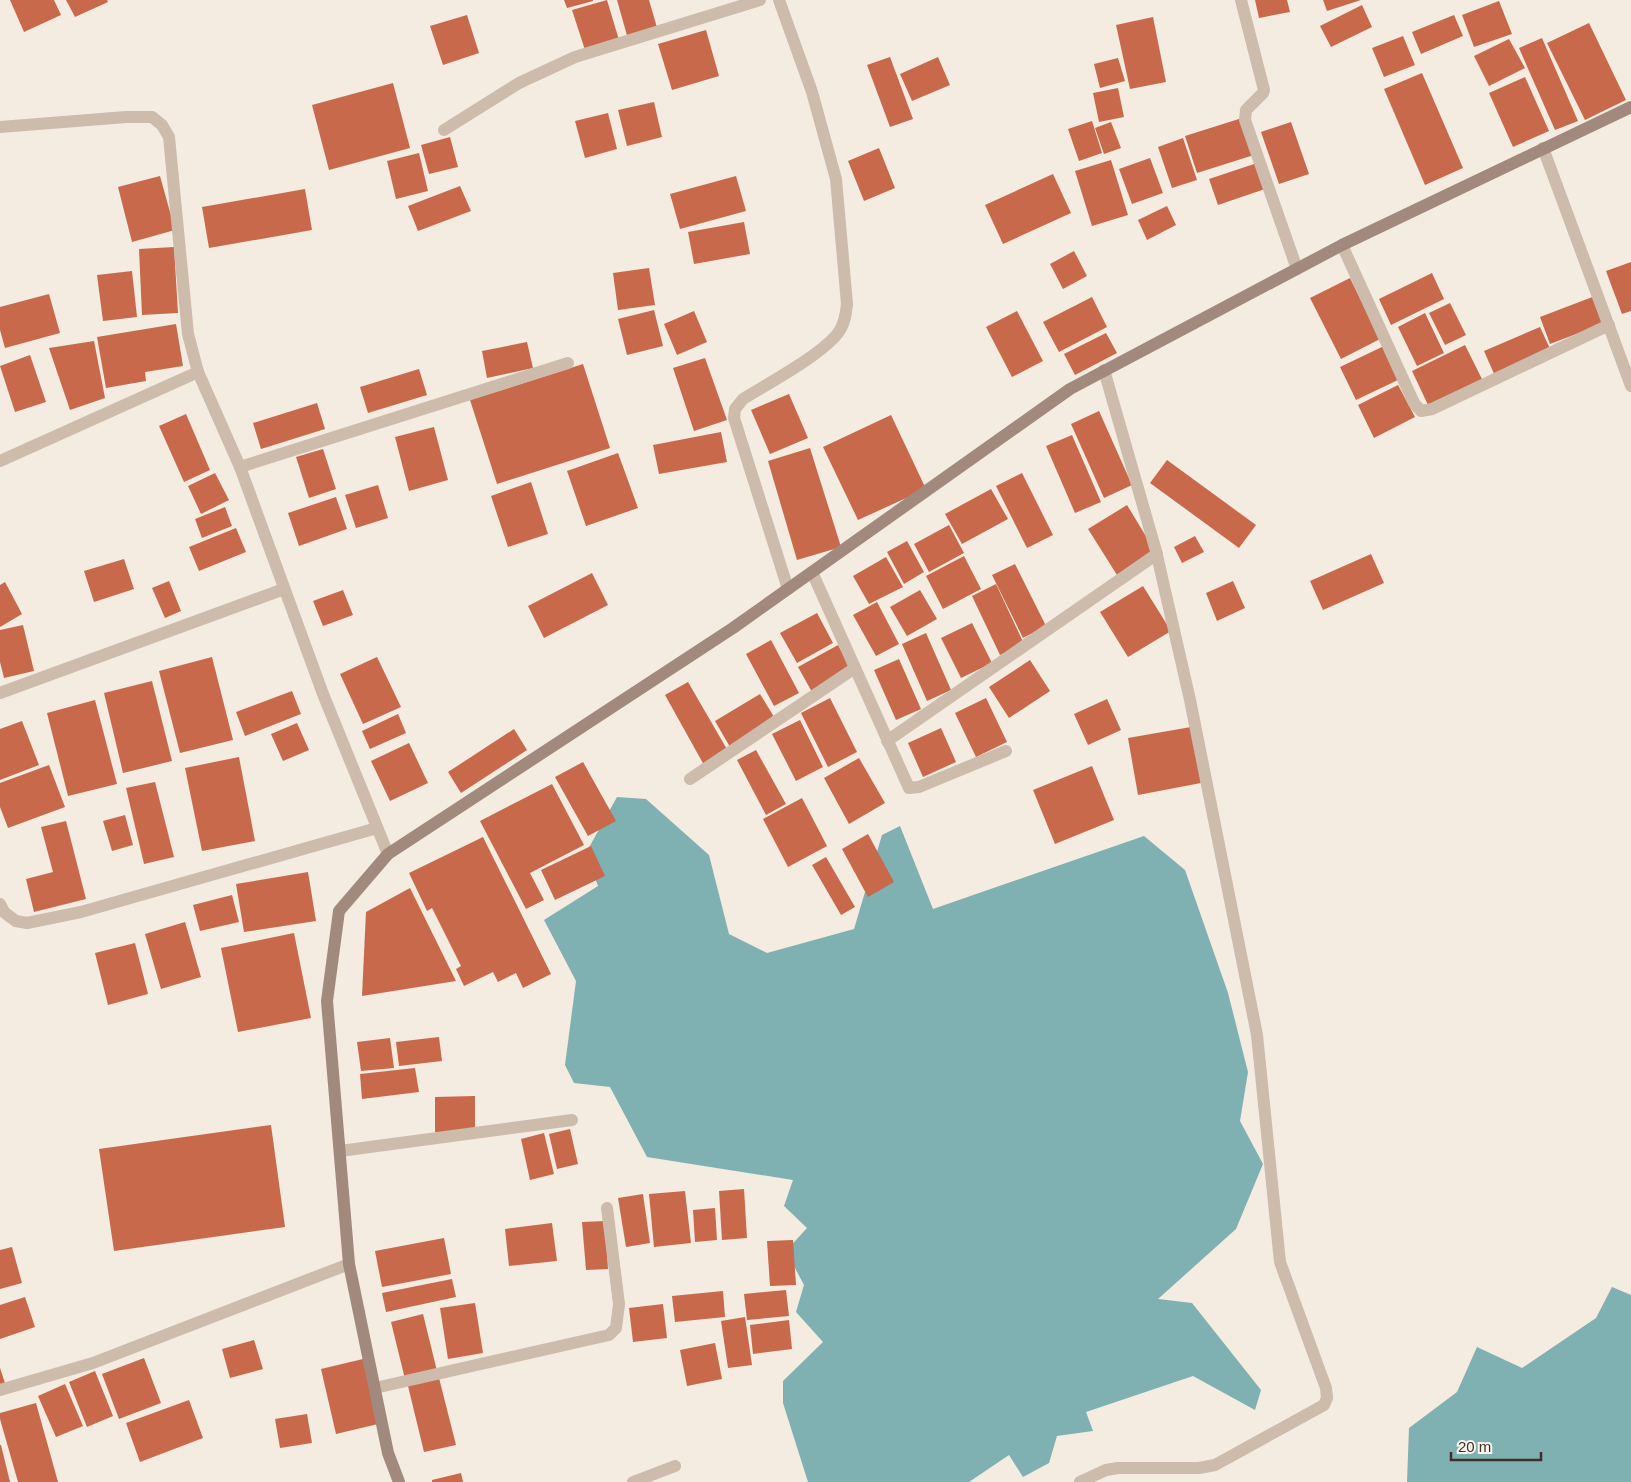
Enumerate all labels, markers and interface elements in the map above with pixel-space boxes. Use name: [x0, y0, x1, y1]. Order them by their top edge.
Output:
scale bar: [1451, 1430, 1541, 1462]
text: 20 m: [1458, 1438, 1491, 1455]

